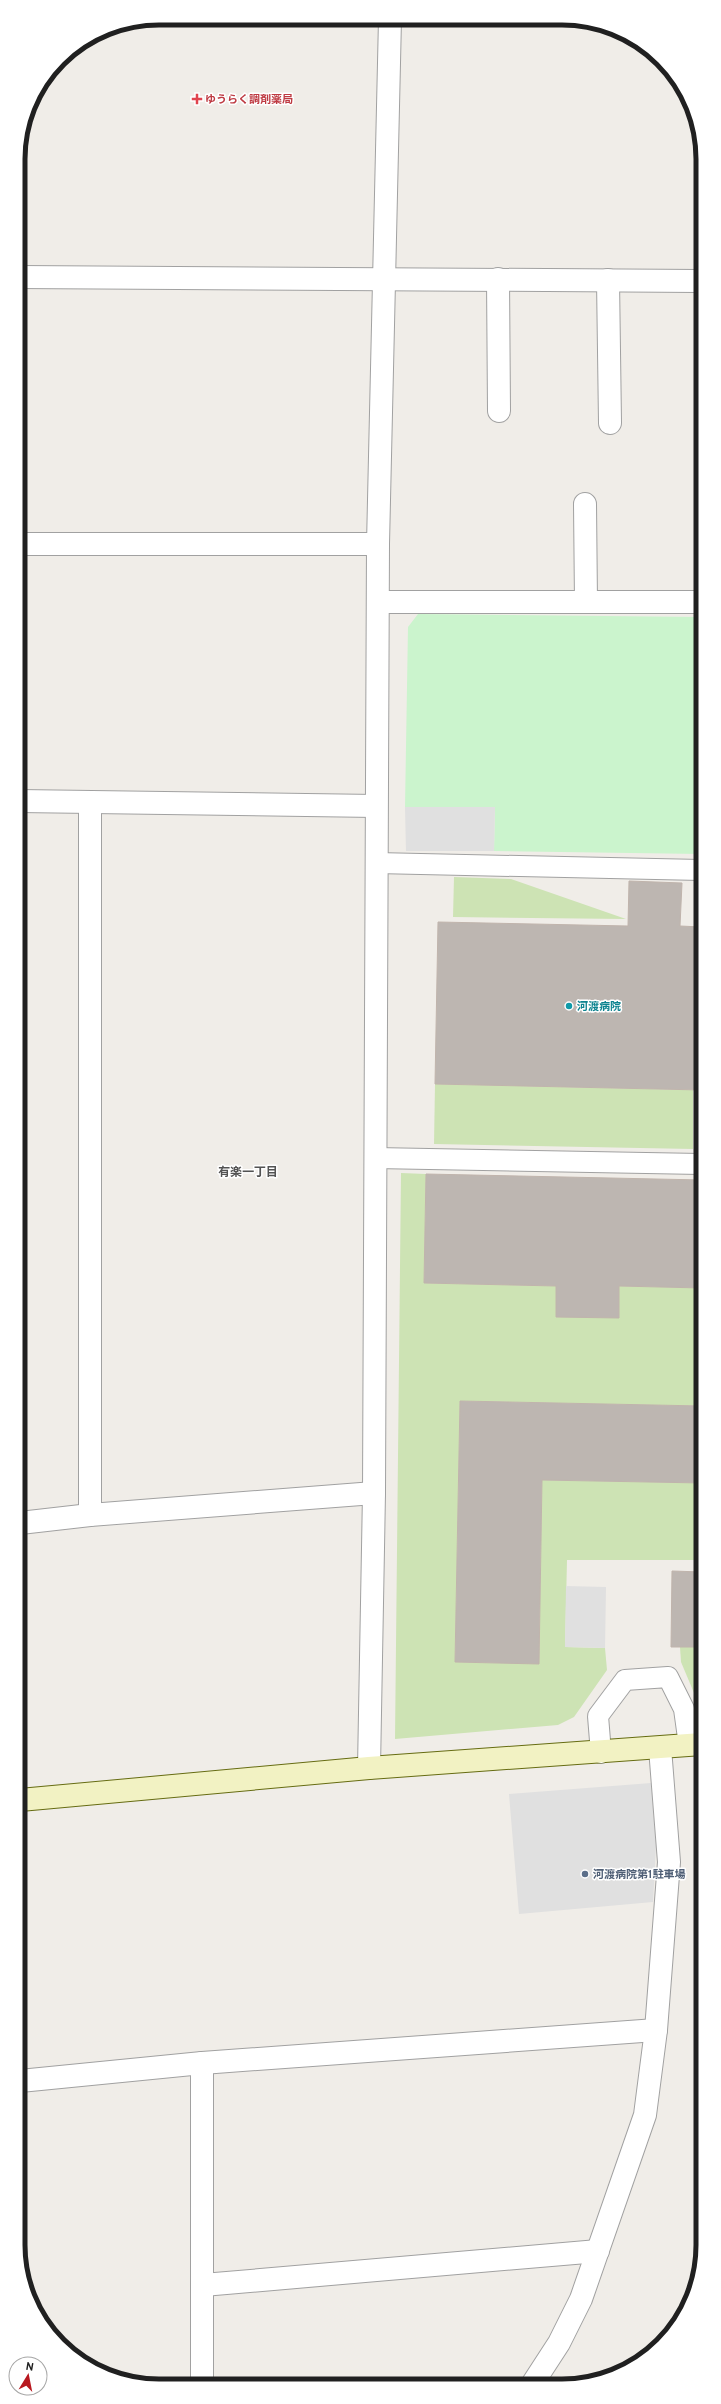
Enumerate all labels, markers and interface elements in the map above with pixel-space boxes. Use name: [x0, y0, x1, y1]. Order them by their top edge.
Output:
place label: ゆうらく調剤薬局: [205, 93, 293, 107]
marker: ゆうらく調剤薬局: [192, 94, 202, 104]
place label: 河渡病院: [577, 1000, 621, 1014]
marker: 河渡病院: [564, 1001, 574, 1011]
district label: 有楽一丁目: [218, 1165, 278, 1181]
place label: 河渡病院第1駐車場: [593, 1868, 685, 1882]
marker: 河渡病院第1駐車場: [580, 1869, 590, 1879]
north arrow: [8, 2356, 48, 2396]
text: N: [24, 2360, 35, 2375]

